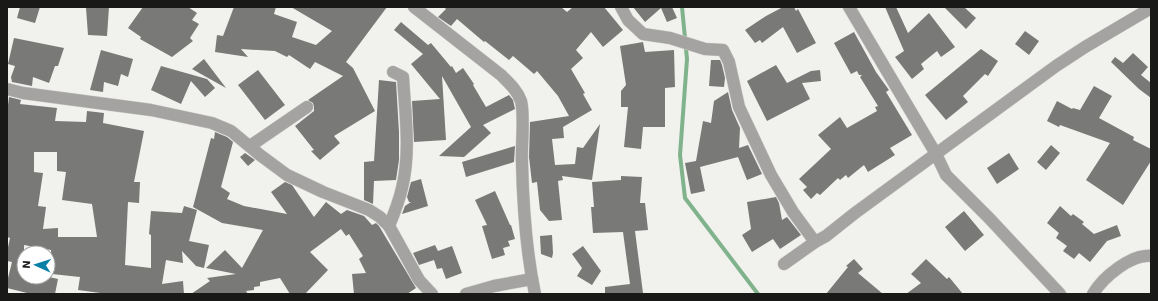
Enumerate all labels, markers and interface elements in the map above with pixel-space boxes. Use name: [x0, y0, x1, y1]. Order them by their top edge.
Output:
north arrow: [16, 245, 56, 285]
text: N: [20, 260, 33, 269]

